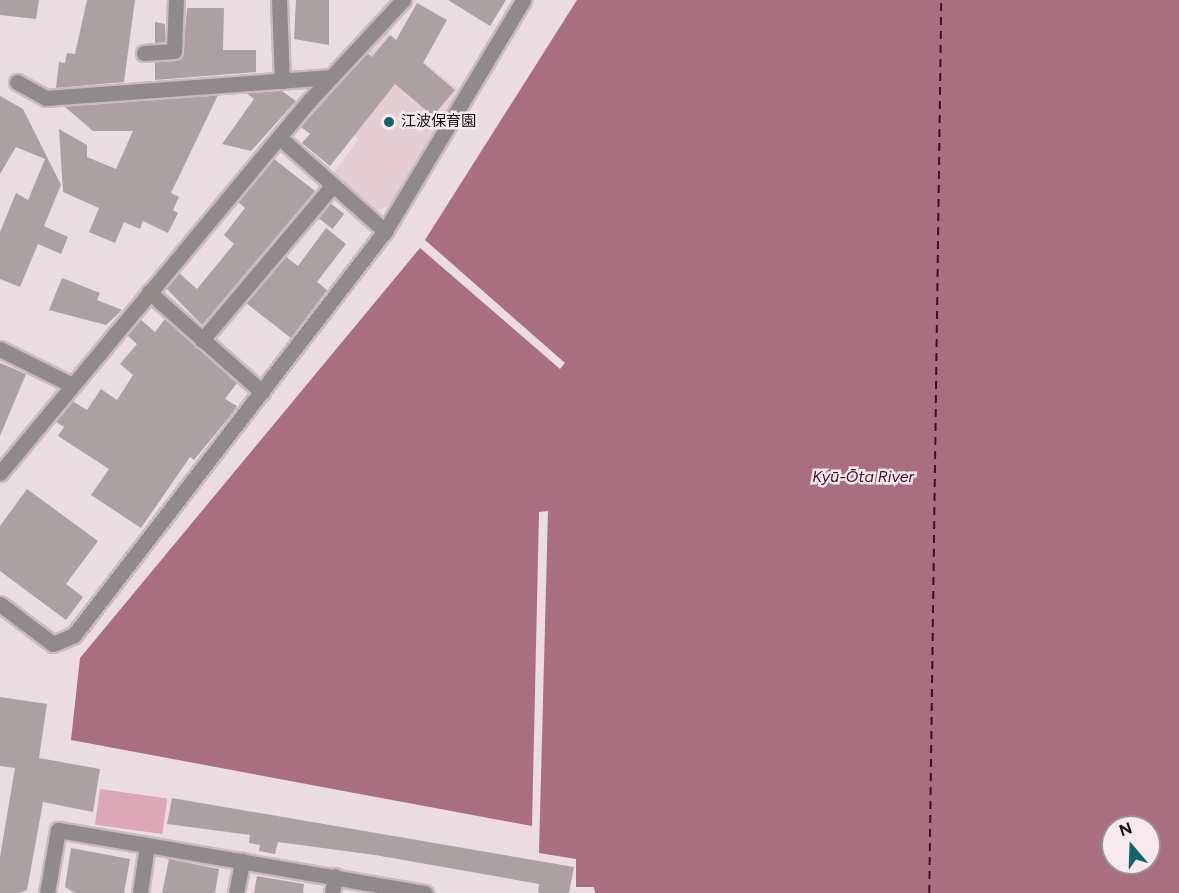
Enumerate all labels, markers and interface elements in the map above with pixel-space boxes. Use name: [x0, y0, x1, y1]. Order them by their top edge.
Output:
place label: 江波保育園: [401, 113, 476, 131]
marker: 江波保育園: [382, 115, 396, 129]
water label: Kyū-Ōta River: [812, 467, 914, 487]
north arrow: [1101, 815, 1161, 875]
text: N: [1117, 818, 1135, 840]

